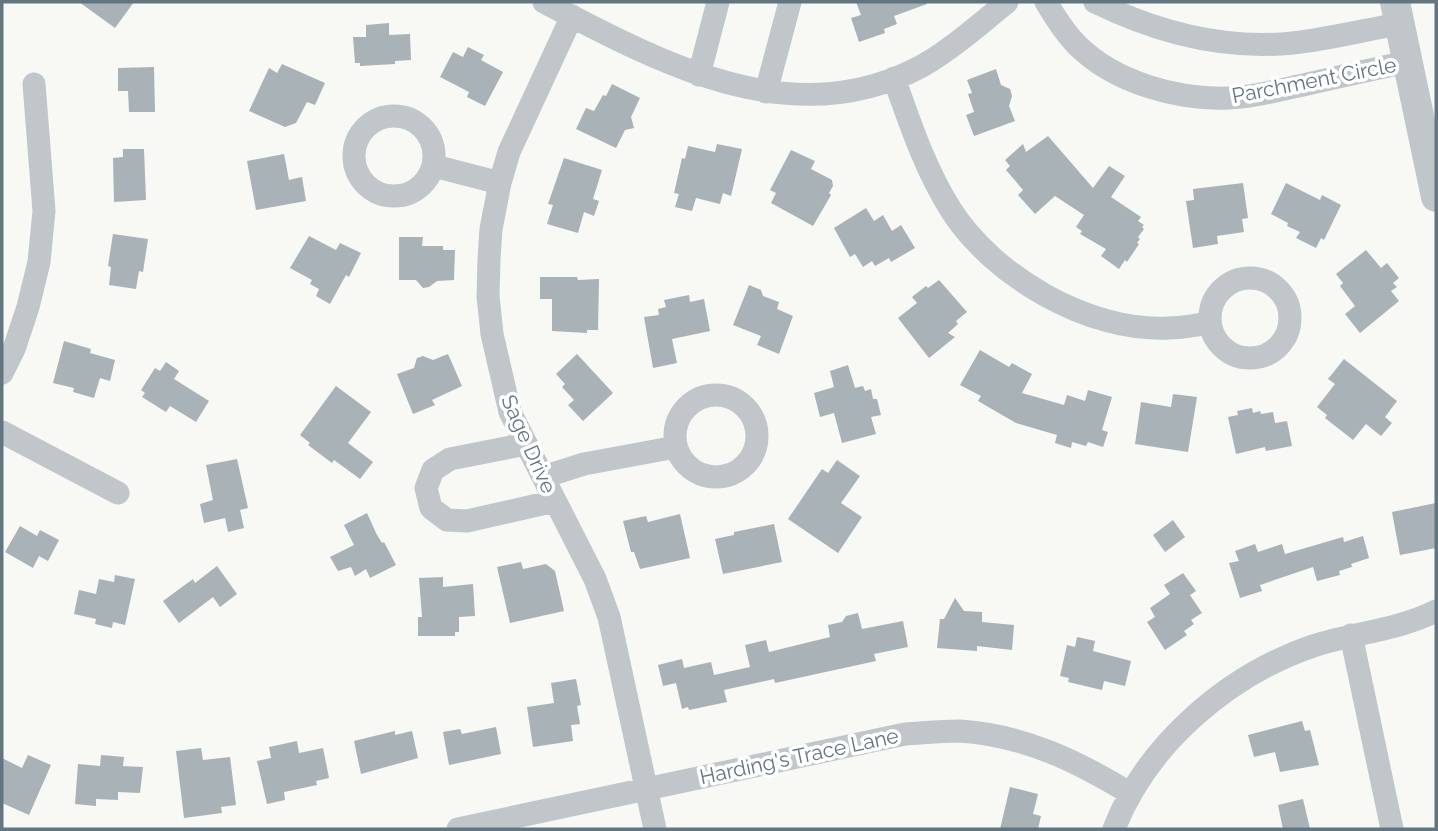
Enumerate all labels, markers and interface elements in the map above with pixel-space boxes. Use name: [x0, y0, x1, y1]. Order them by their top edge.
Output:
street label: Parchment Circle: [1230, 52, 1398, 108]
street label: Sage Drive: [496, 391, 562, 497]
street label: Harding's Trace Lane: [697, 723, 901, 789]

